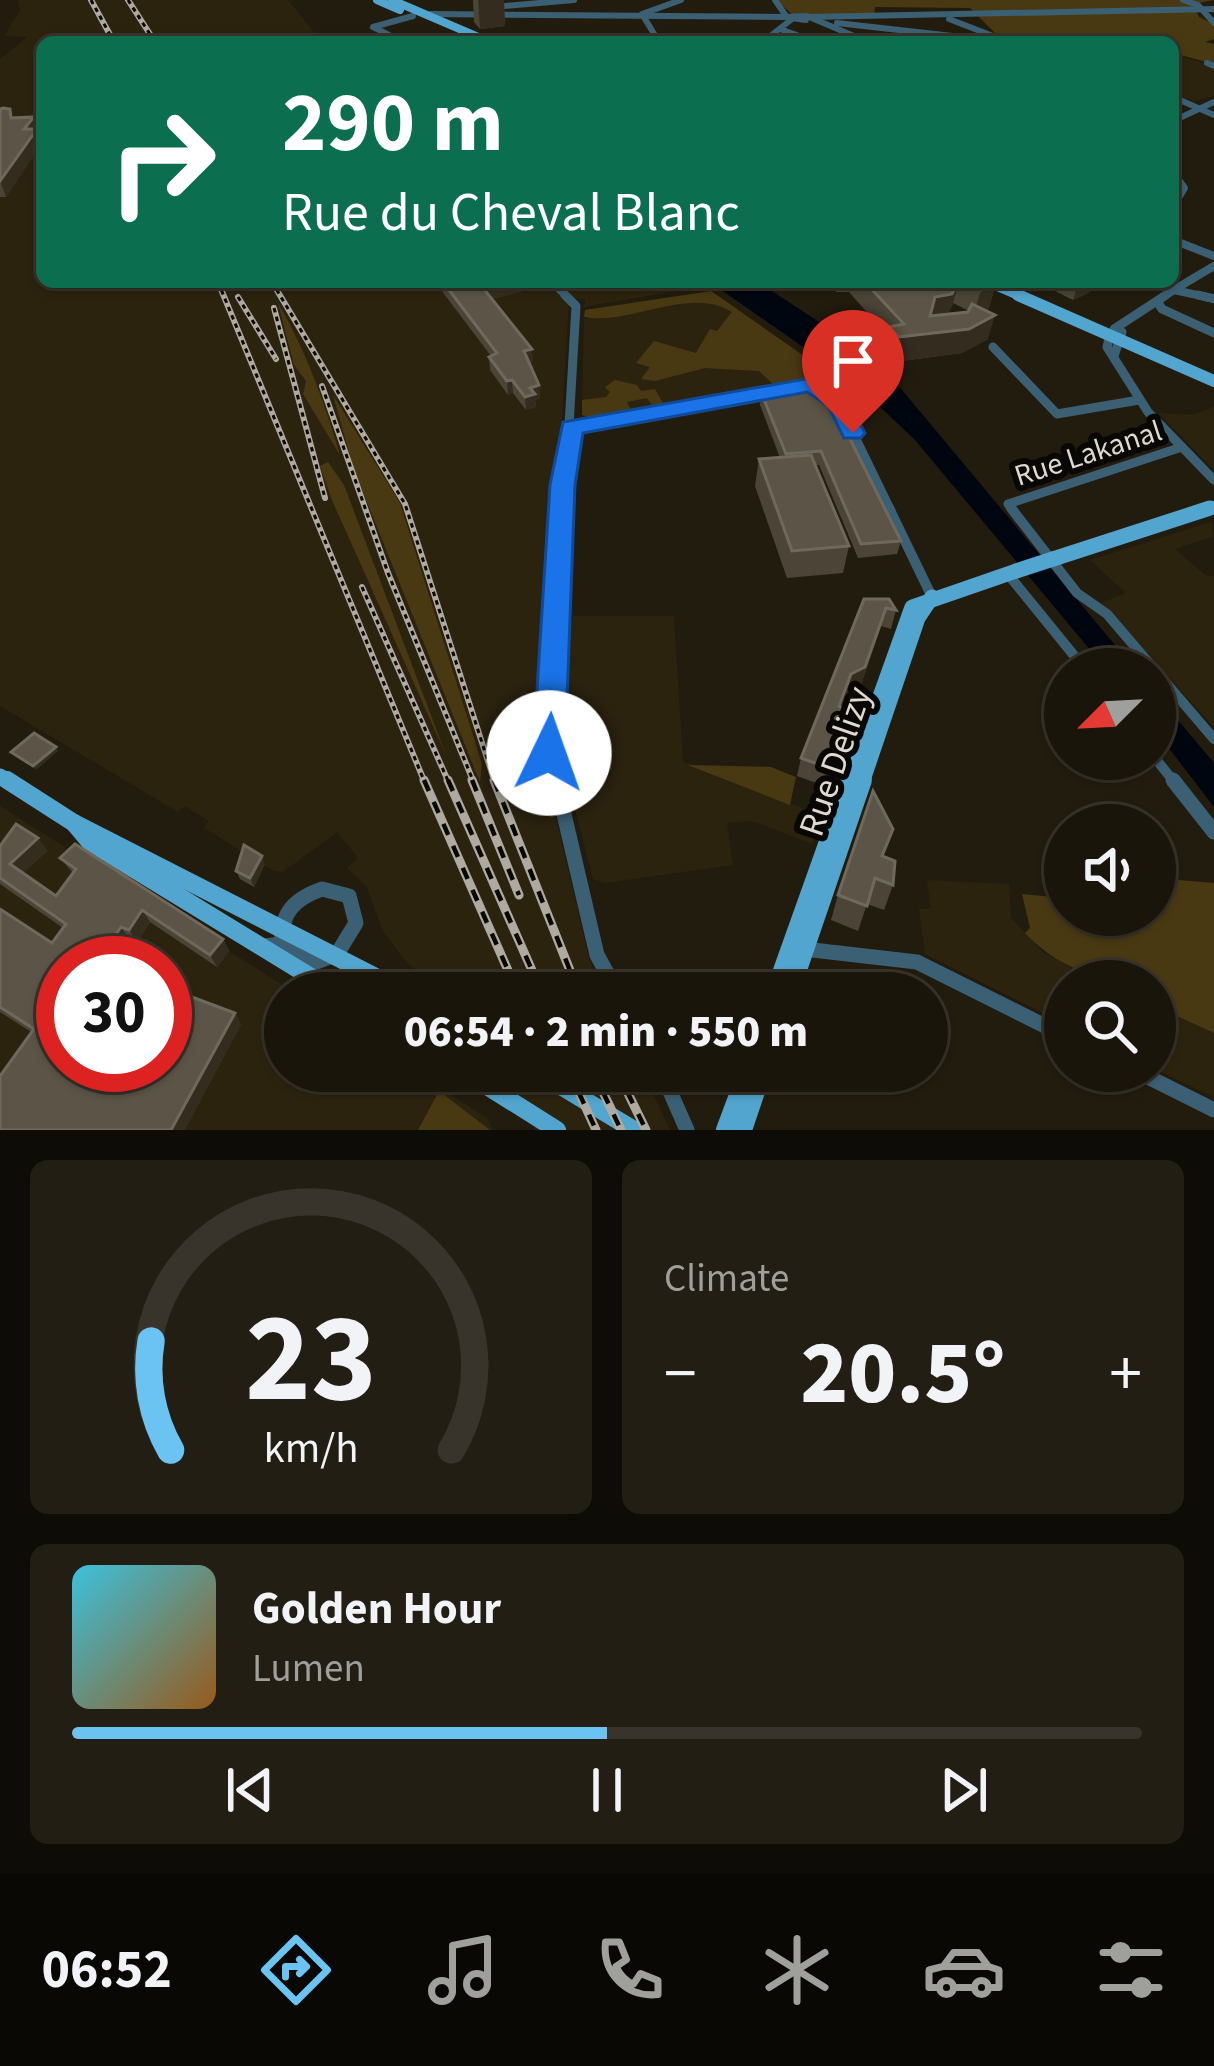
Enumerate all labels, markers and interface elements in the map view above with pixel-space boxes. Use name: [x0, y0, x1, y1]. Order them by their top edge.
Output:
text: 290 m: [282, 64, 504, 184]
icon: right: [84, 84, 240, 240]
text: Rue du Cheval Blanc: [282, 175, 740, 252]
pin: [802, 310, 904, 433]
icon: arrive: [820, 328, 886, 394]
street label: Rue Lakanal: [1009, 409, 1167, 498]
north arrow: [1044, 648, 1176, 780]
map controls: [1044, 648, 1176, 1092]
street label: Rue Delizy: [786, 680, 885, 843]
position arrow: [486, 690, 612, 816]
button: sound: [1044, 804, 1176, 936]
speed limit sign: 30: [36, 936, 192, 1092]
button: search: [1044, 960, 1176, 1092]
text: 06:54 · 2 min · 550 m: [404, 1000, 808, 1064]
text: Climate: [664, 1251, 789, 1307]
text: 23: [245, 1271, 377, 1449]
text: 20.5°: [800, 1310, 1006, 1438]
text: −: [664, 1327, 697, 1421]
text: +: [1109, 1327, 1142, 1421]
text: km/h: [263, 1418, 359, 1479]
text: Golden Hour: [252, 1577, 501, 1641]
text: Lumen: [252, 1641, 365, 1697]
icon: previous: [217, 1757, 283, 1823]
icon: pause: [574, 1757, 640, 1823]
icon: next: [931, 1757, 997, 1823]
icon: directions: [254, 1928, 338, 2012]
icon: music: [421, 1928, 505, 2012]
icon: phone: [588, 1928, 672, 2012]
icon: climate: [755, 1928, 839, 2012]
icon: car: [922, 1928, 1006, 2012]
icon: filters: [1089, 1928, 1173, 2012]
text: 06:52: [41, 1932, 172, 2009]

